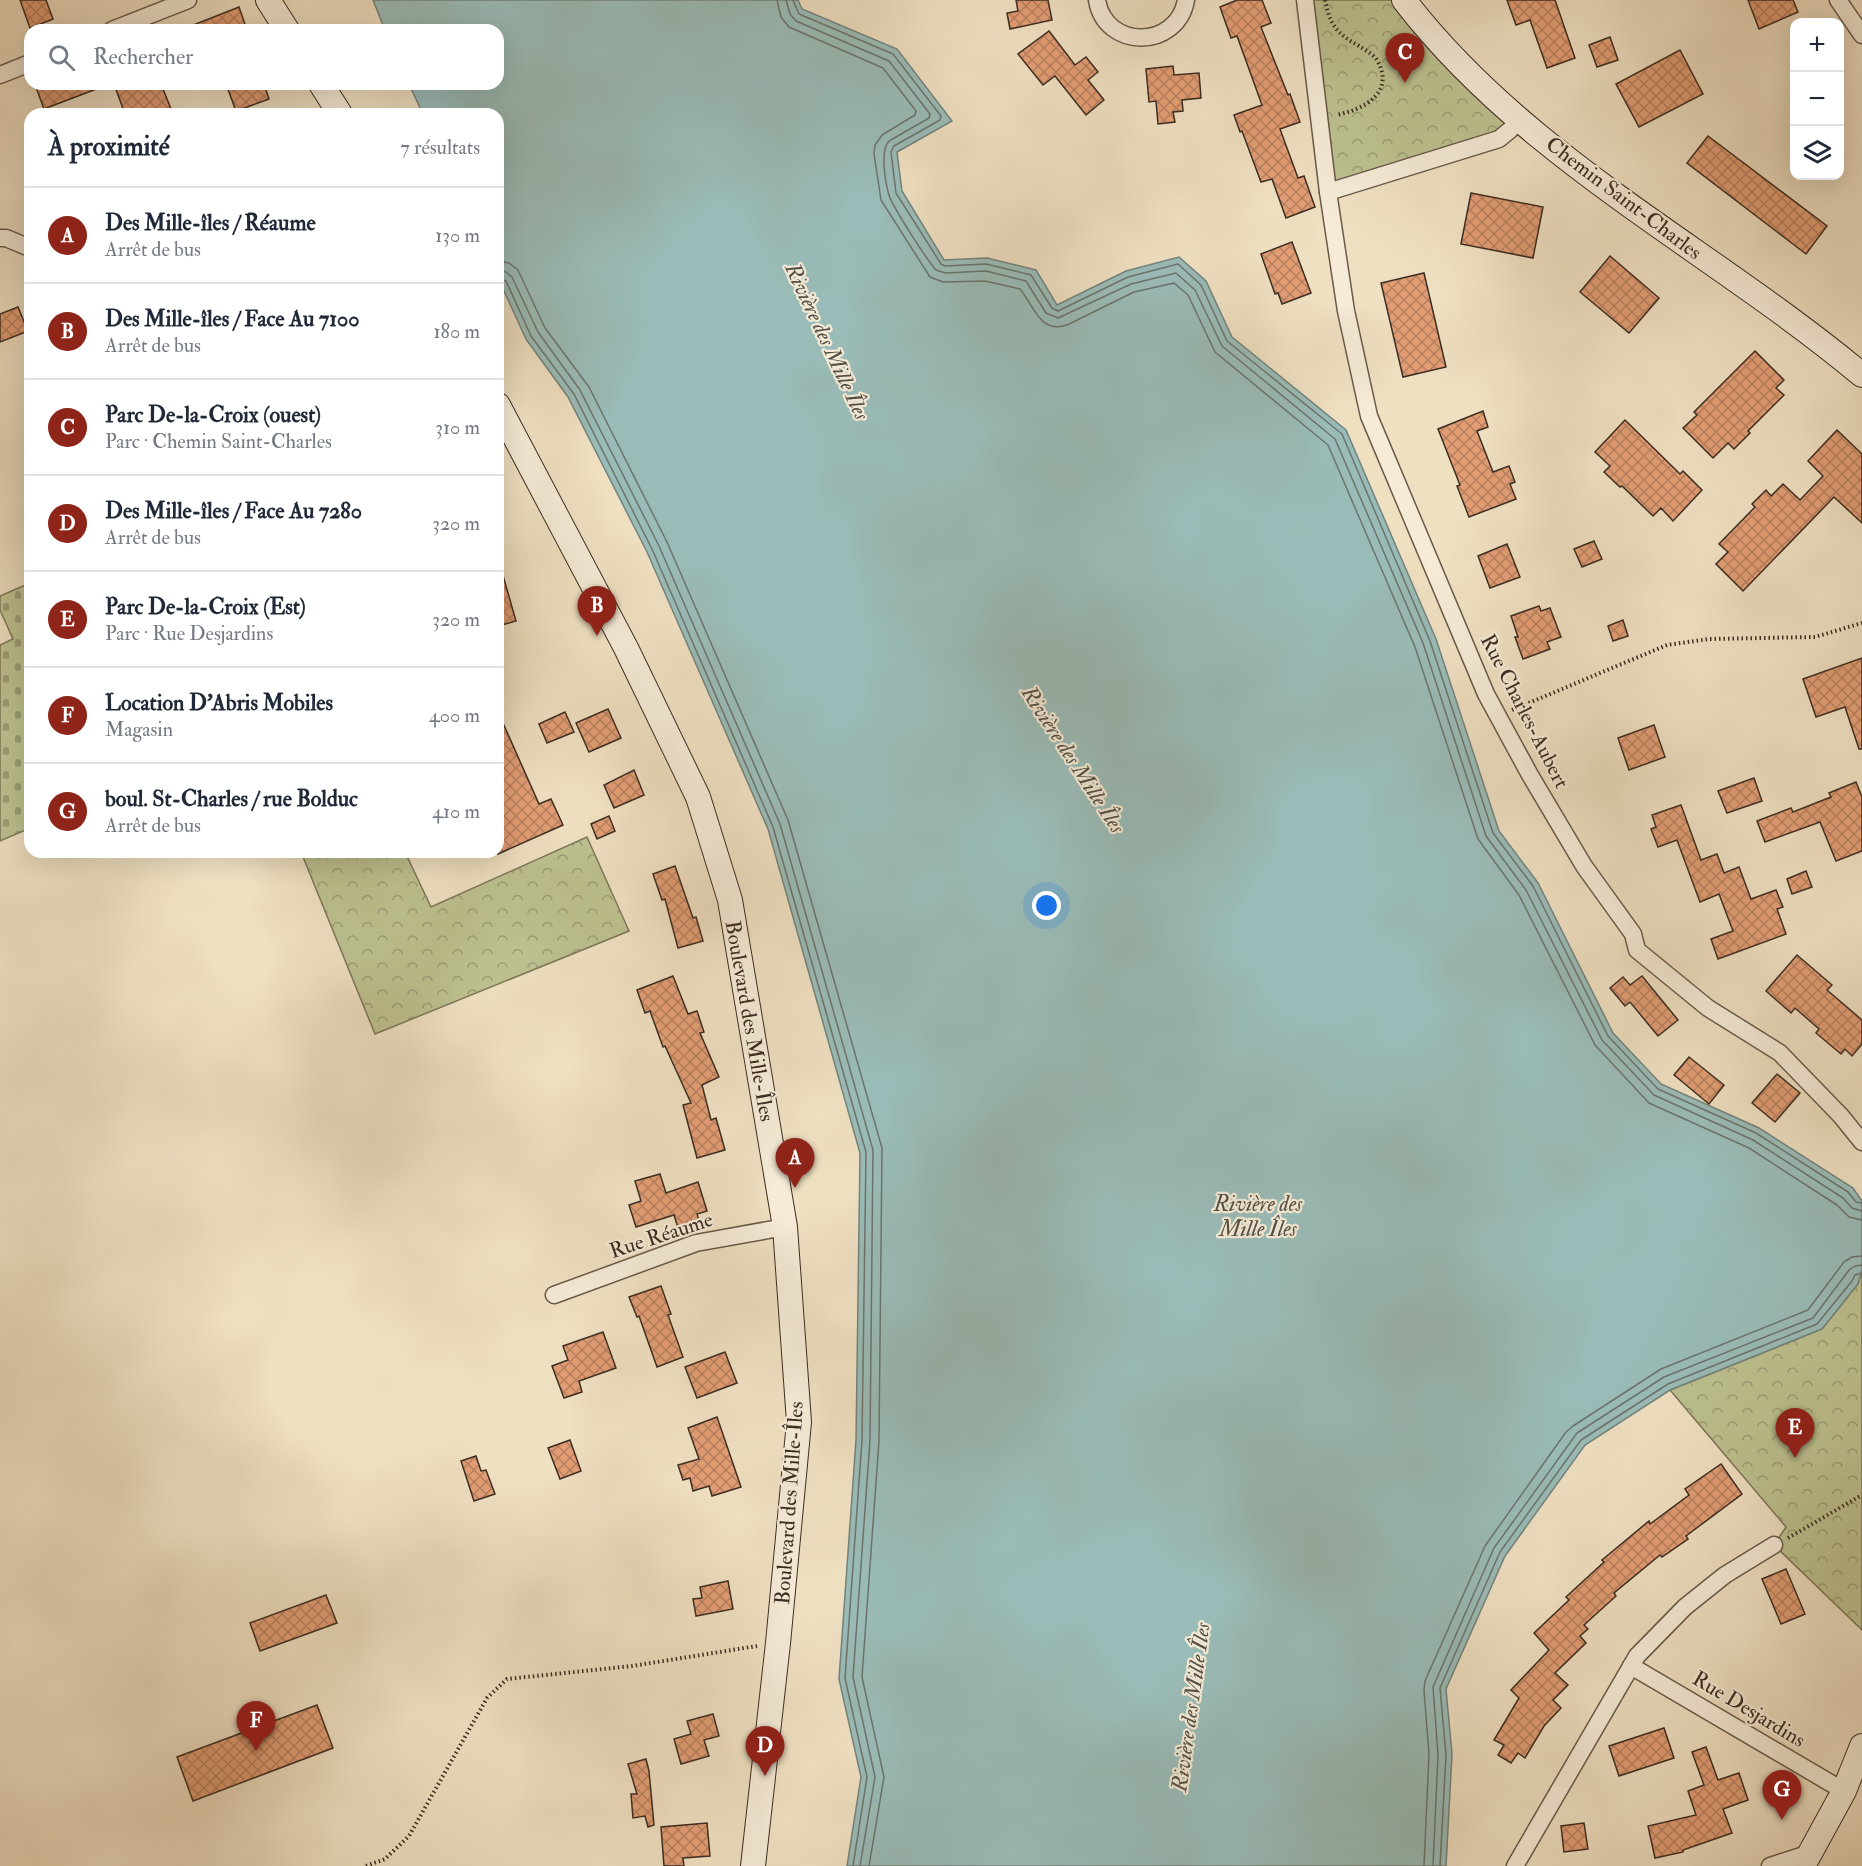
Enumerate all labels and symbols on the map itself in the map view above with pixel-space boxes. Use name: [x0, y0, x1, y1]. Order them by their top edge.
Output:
pin: C: [1386, 34, 1424, 83]
street label: Chemin Saint-Charles: [1540, 131, 1707, 266]
water label: Rivière des Mille Îles: [778, 257, 877, 425]
pin: B: [578, 586, 616, 636]
street label: Rue Charles-Aubert: [1474, 630, 1575, 793]
water label: Rivière des Mille Îles: [1015, 679, 1133, 839]
your location: [1032, 891, 1061, 920]
street label: Boulevard des Mille-Îles: [719, 918, 780, 1124]
pin: A: [776, 1138, 814, 1188]
water label: Rivière des Mille Îles: [1213, 1190, 1303, 1243]
street label: Rue Réaume: [606, 1206, 716, 1265]
street label: Boulevard des Mille-Îles: [769, 1401, 810, 1606]
pin: E: [1776, 1408, 1814, 1458]
water label: Rivière des Mille Îles: [1164, 1620, 1217, 1794]
street label: Rue Desjardins: [1687, 1665, 1810, 1754]
pin: F: [236, 1702, 276, 1751]
pin: D: [746, 1726, 784, 1776]
pin: G: [1762, 1770, 1802, 1820]

